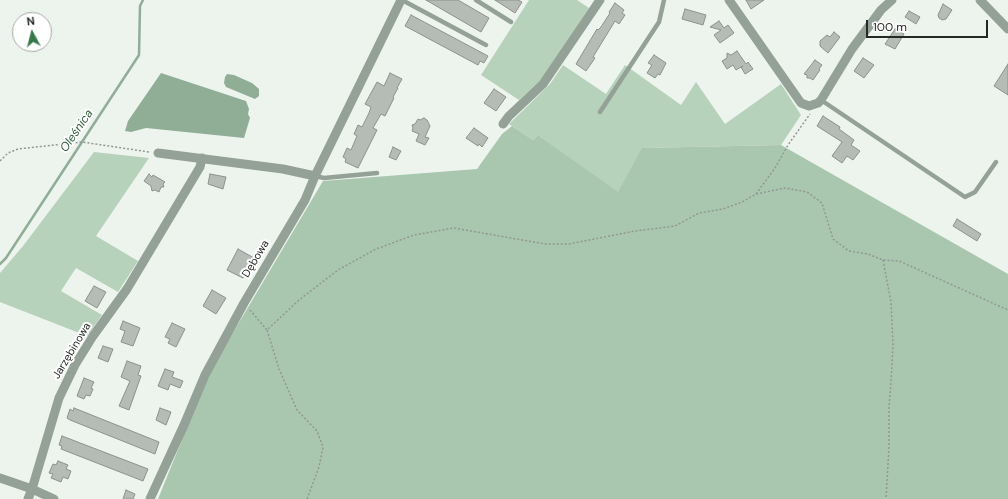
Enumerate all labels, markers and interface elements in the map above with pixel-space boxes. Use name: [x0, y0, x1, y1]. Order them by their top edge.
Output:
north arrow: [12, 12, 52, 52]
scale bar: [868, 12, 990, 38]
text: N: [26, 14, 35, 29]
text: 100 m: [873, 19, 907, 35]
water label: Oleśnica: [58, 107, 96, 155]
street label: Dębowa: [240, 238, 272, 280]
street label: Jarzębinowa: [50, 321, 94, 381]

